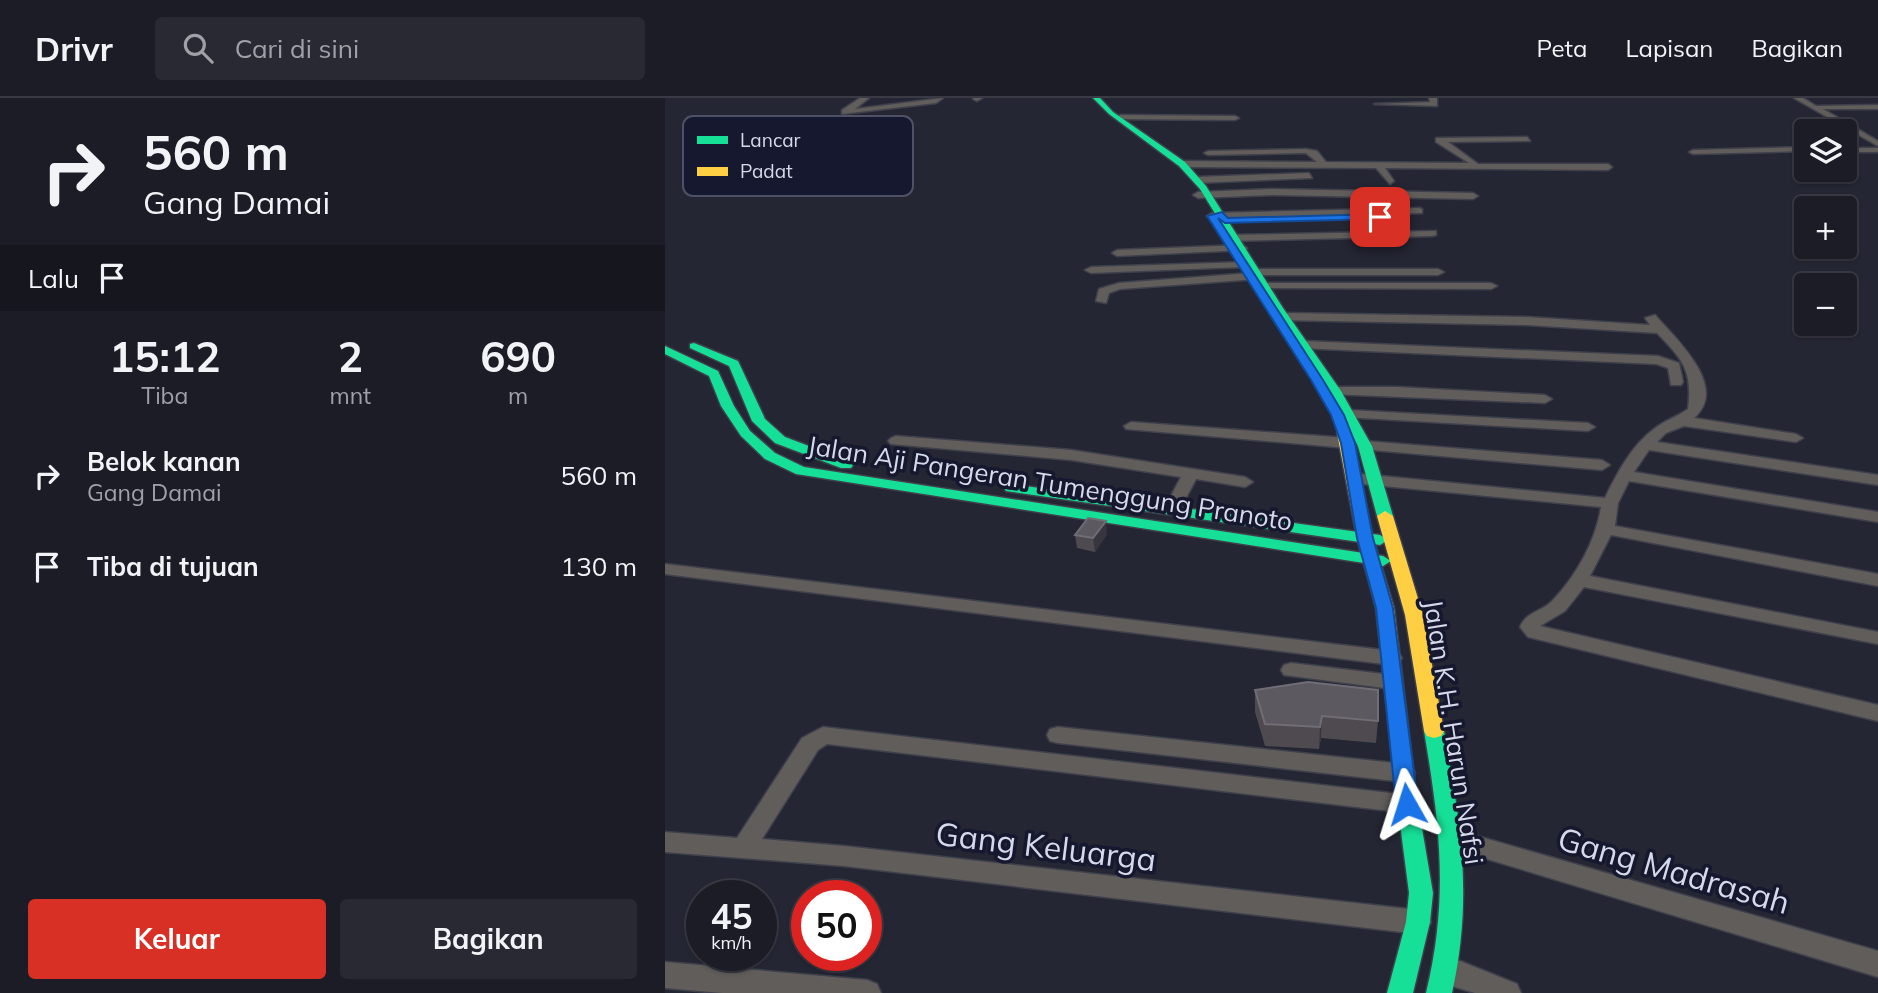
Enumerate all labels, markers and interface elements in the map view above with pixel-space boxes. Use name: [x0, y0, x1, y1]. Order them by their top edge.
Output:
search box: [155, 17, 645, 80]
text: Drivr: [35, 28, 113, 69]
icon: search: [179, 29, 217, 67]
text: Cari di sini: [235, 32, 359, 65]
text: Peta: [1536, 33, 1587, 63]
text: Lapisan: [1625, 33, 1713, 63]
text: Bagikan: [1751, 33, 1843, 63]
legend: [683, 116, 913, 196]
map controls: [1794, 119, 1857, 336]
button: layers: [1794, 119, 1857, 182]
text: 560 m: [143, 121, 289, 182]
icon: right: [28, 126, 119, 217]
text: Lancar: [740, 128, 801, 152]
text: Padat: [740, 159, 793, 183]
text: Gang Damai: [143, 182, 330, 222]
pin: [1350, 187, 1410, 247]
button: +: [1794, 196, 1857, 259]
icon: arrive: [1361, 198, 1399, 236]
icon: arrive: [93, 259, 131, 297]
text: Lalu: [28, 262, 79, 295]
button: −: [1794, 273, 1857, 336]
text: 15:12: [109, 330, 220, 383]
text: 2: [338, 330, 363, 383]
text: 690: [480, 330, 556, 383]
text: Tiba: [141, 381, 188, 410]
text: mnt: [329, 381, 371, 410]
text: m: [508, 381, 528, 410]
street label: Jalan Aji Pangeran Tumenggung Pranoto: [805, 428, 1295, 538]
text: Belok kanan: [87, 445, 241, 478]
icon: right: [28, 457, 66, 495]
text: 560 m: [561, 459, 637, 492]
text: Gang Damai: [87, 478, 221, 507]
icon: arrive: [28, 548, 66, 586]
text: Tiba di tujuan: [87, 550, 259, 583]
text: 130 m: [561, 550, 637, 583]
street label: Jalan K.H. Harun Nafsi: [1417, 597, 1491, 867]
position arrow: [1370, 767, 1444, 841]
street label: Gang Keluarga: [934, 813, 1158, 879]
street label: Gang Madrasah: [1553, 818, 1795, 922]
speed limit sign: 50: [791, 880, 882, 971]
text: 45: [710, 894, 753, 938]
button: Keluar: [28, 899, 326, 979]
button: Bagikan: [340, 899, 637, 979]
text: km/h: [711, 931, 752, 954]

